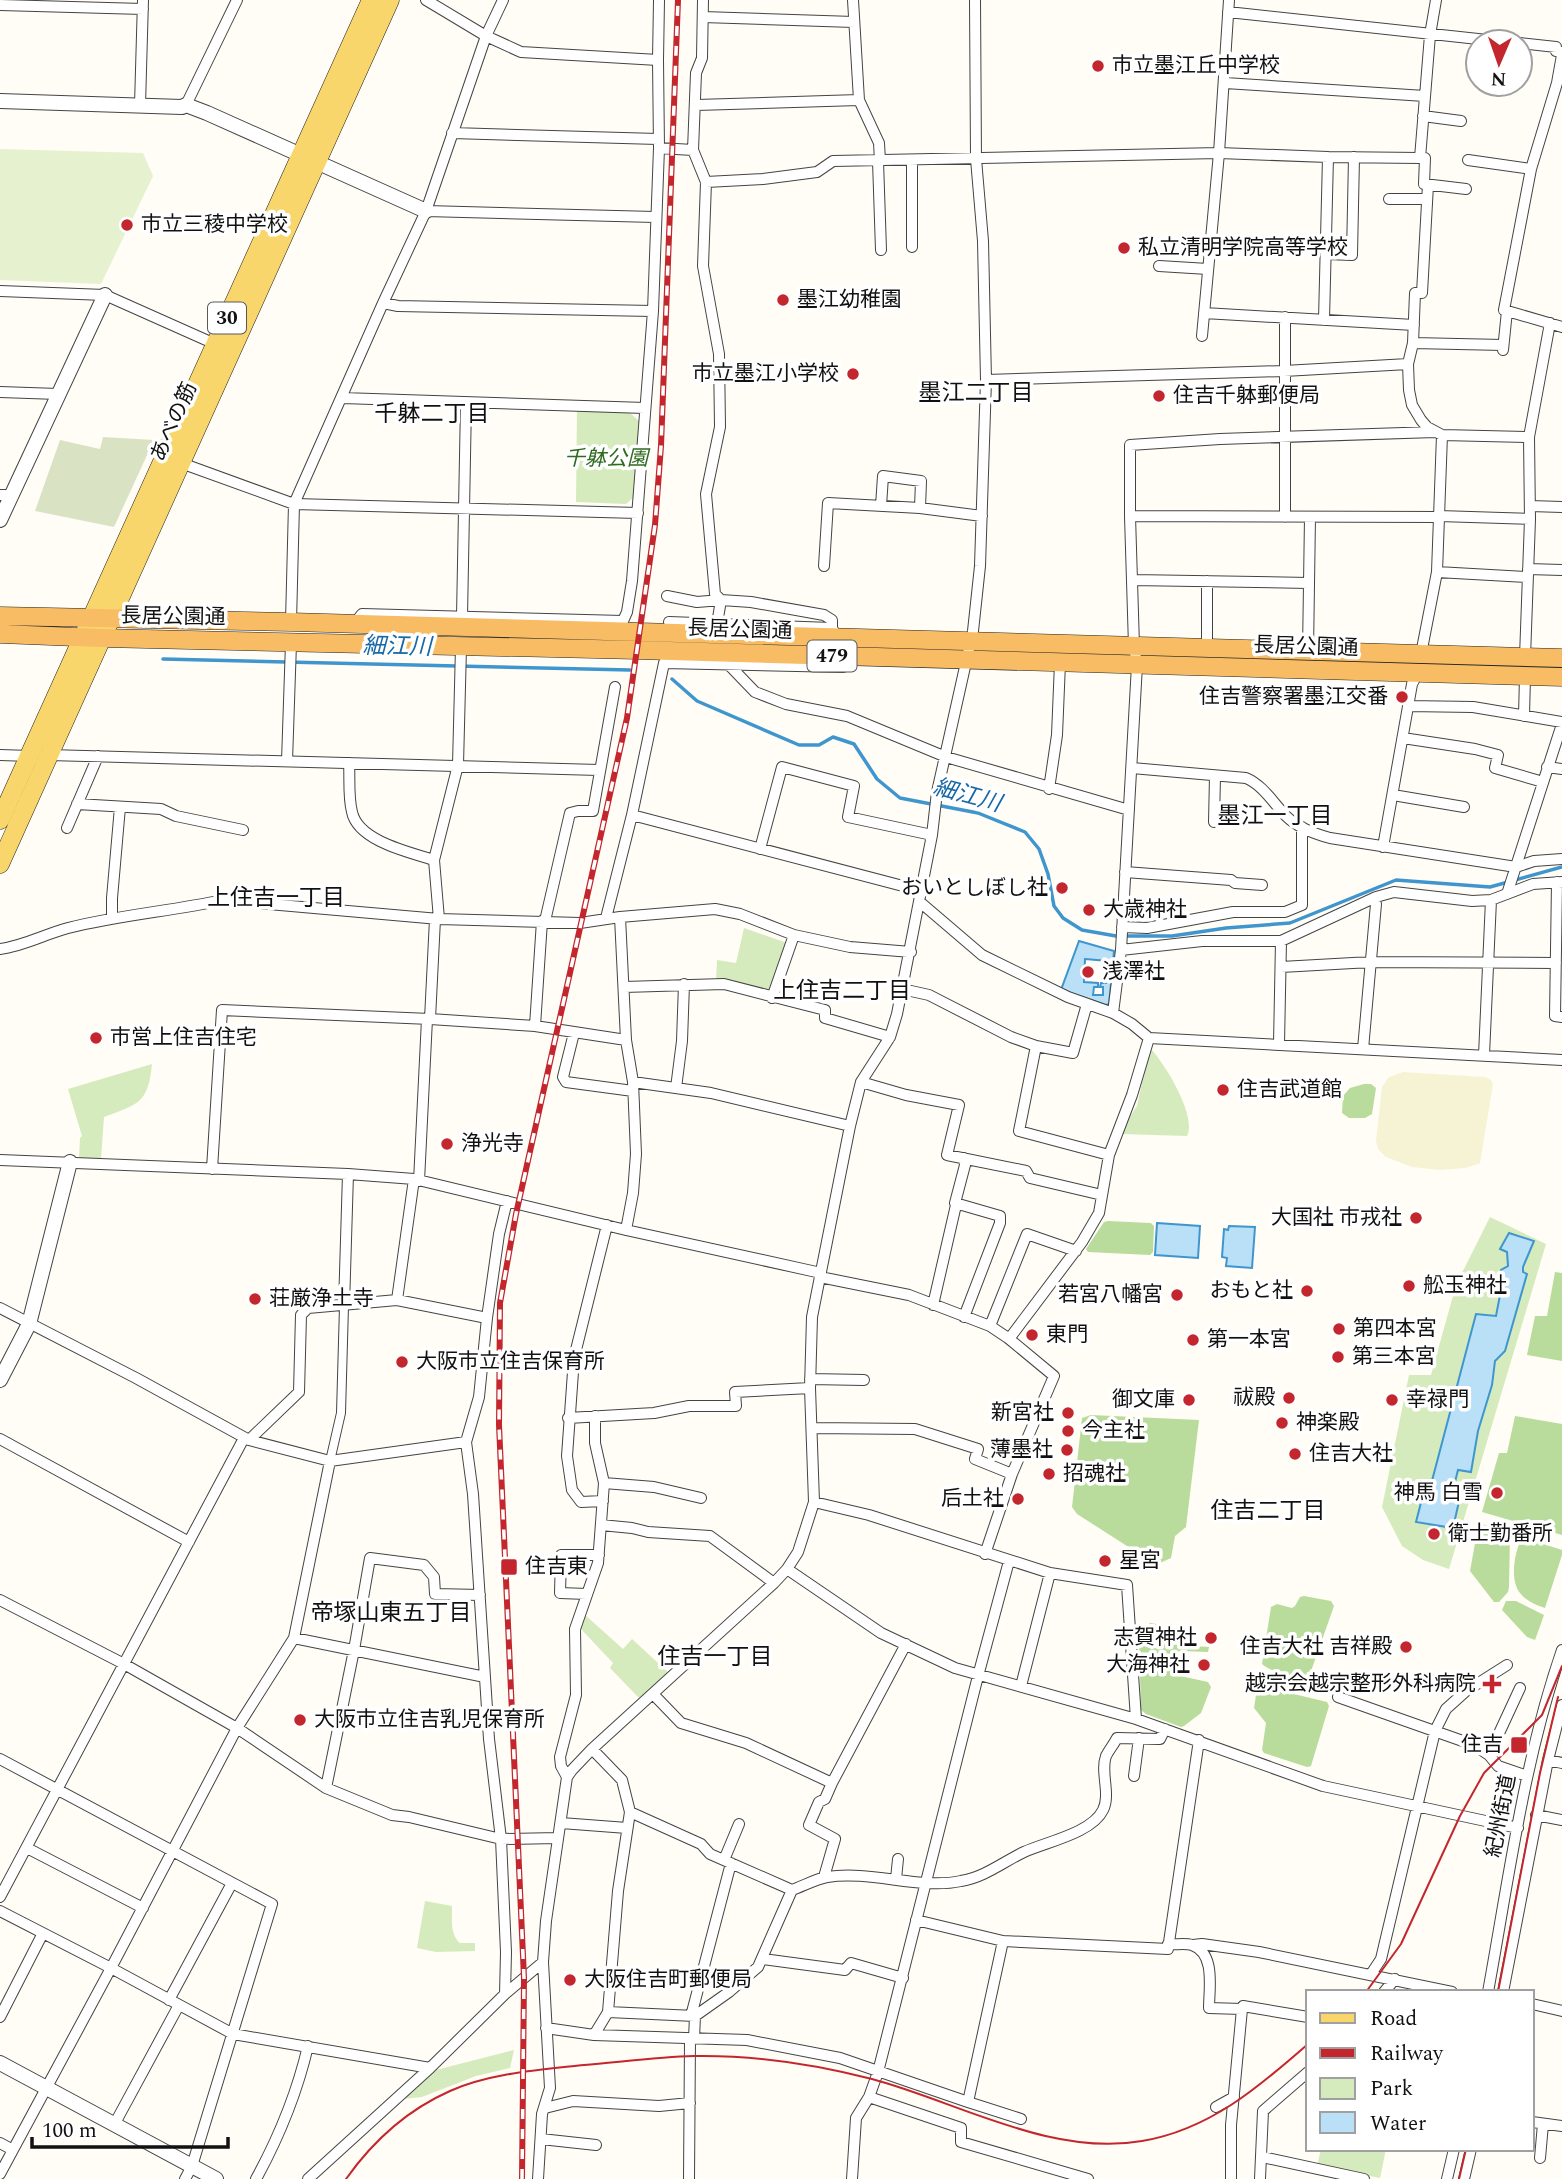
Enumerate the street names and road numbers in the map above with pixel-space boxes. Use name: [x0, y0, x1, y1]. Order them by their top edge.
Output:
road number: 30: [208, 302, 246, 334]
street label: あべの筋: [142, 377, 206, 467]
street label: 長居公園通: [120, 600, 226, 634]
street label: 長居公園通: [687, 612, 793, 648]
street label: 長居公園通: [1253, 629, 1359, 665]
road number: 479: [808, 640, 856, 671]
street label: 紀州街道: [1477, 1772, 1525, 1860]

